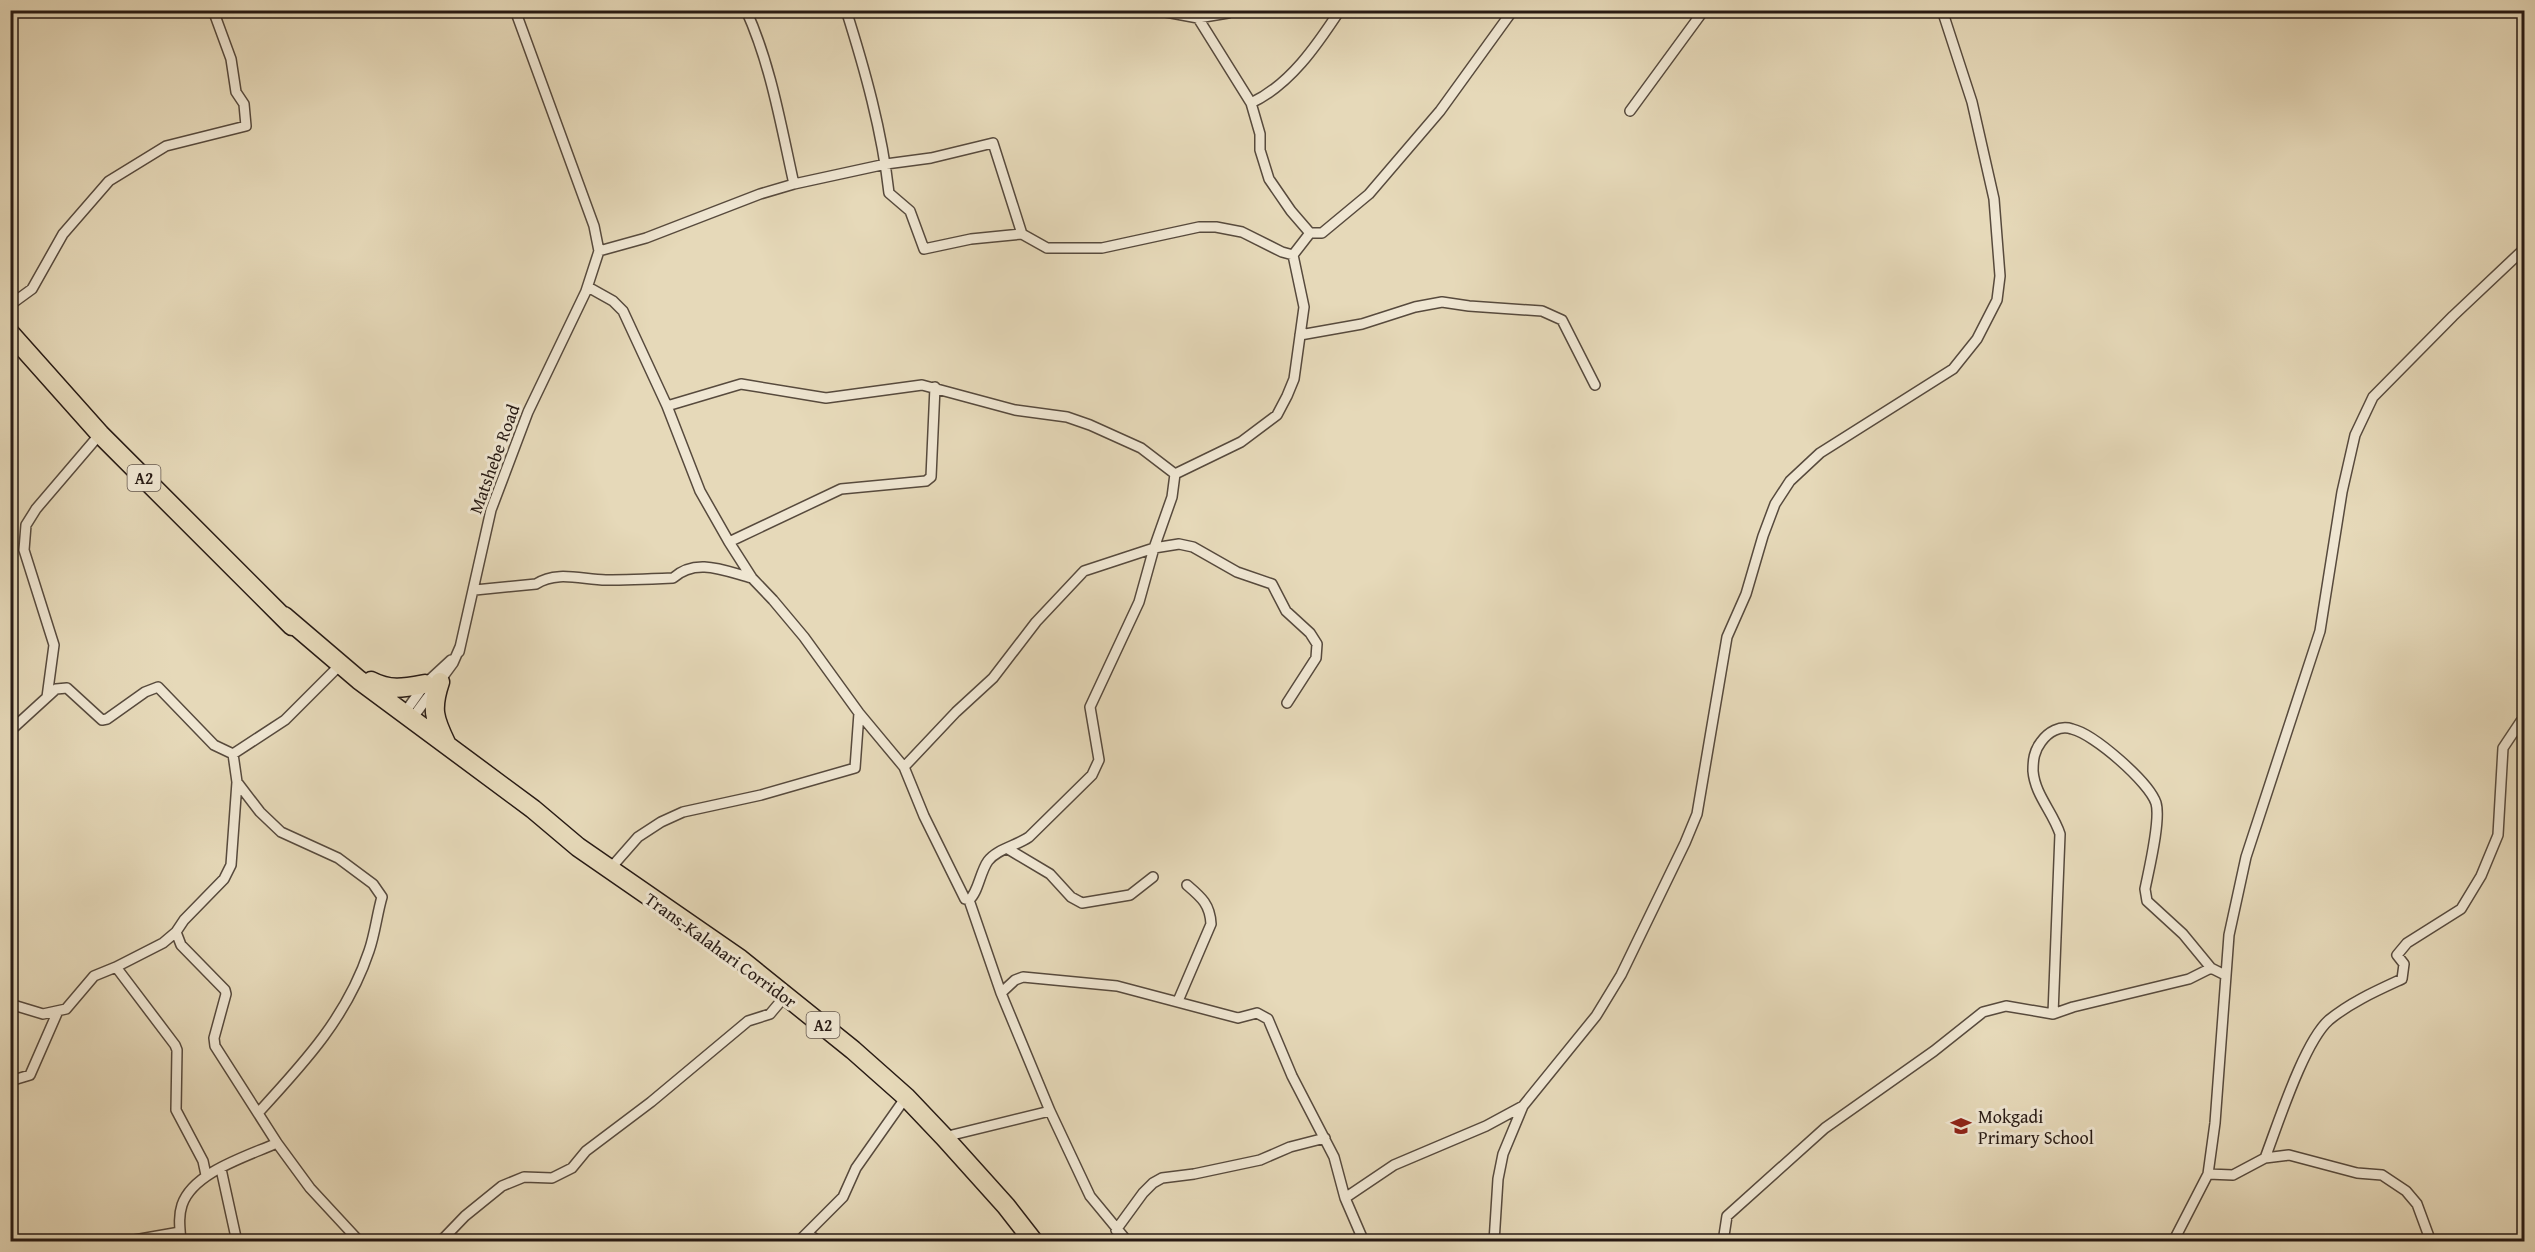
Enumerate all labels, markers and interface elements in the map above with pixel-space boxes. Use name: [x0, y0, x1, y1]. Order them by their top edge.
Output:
street label: Matshebe Road: [462, 400, 526, 518]
road number: A2: [128, 465, 160, 491]
street label: Trans-Kalahari Corridor: [639, 886, 803, 1015]
road number: A2: [806, 1012, 840, 1038]
place label: Mokgadi Primary School: [1978, 1103, 2094, 1151]
school or university icon: Mokgadi Primary School: [1949, 1114, 1973, 1138]

